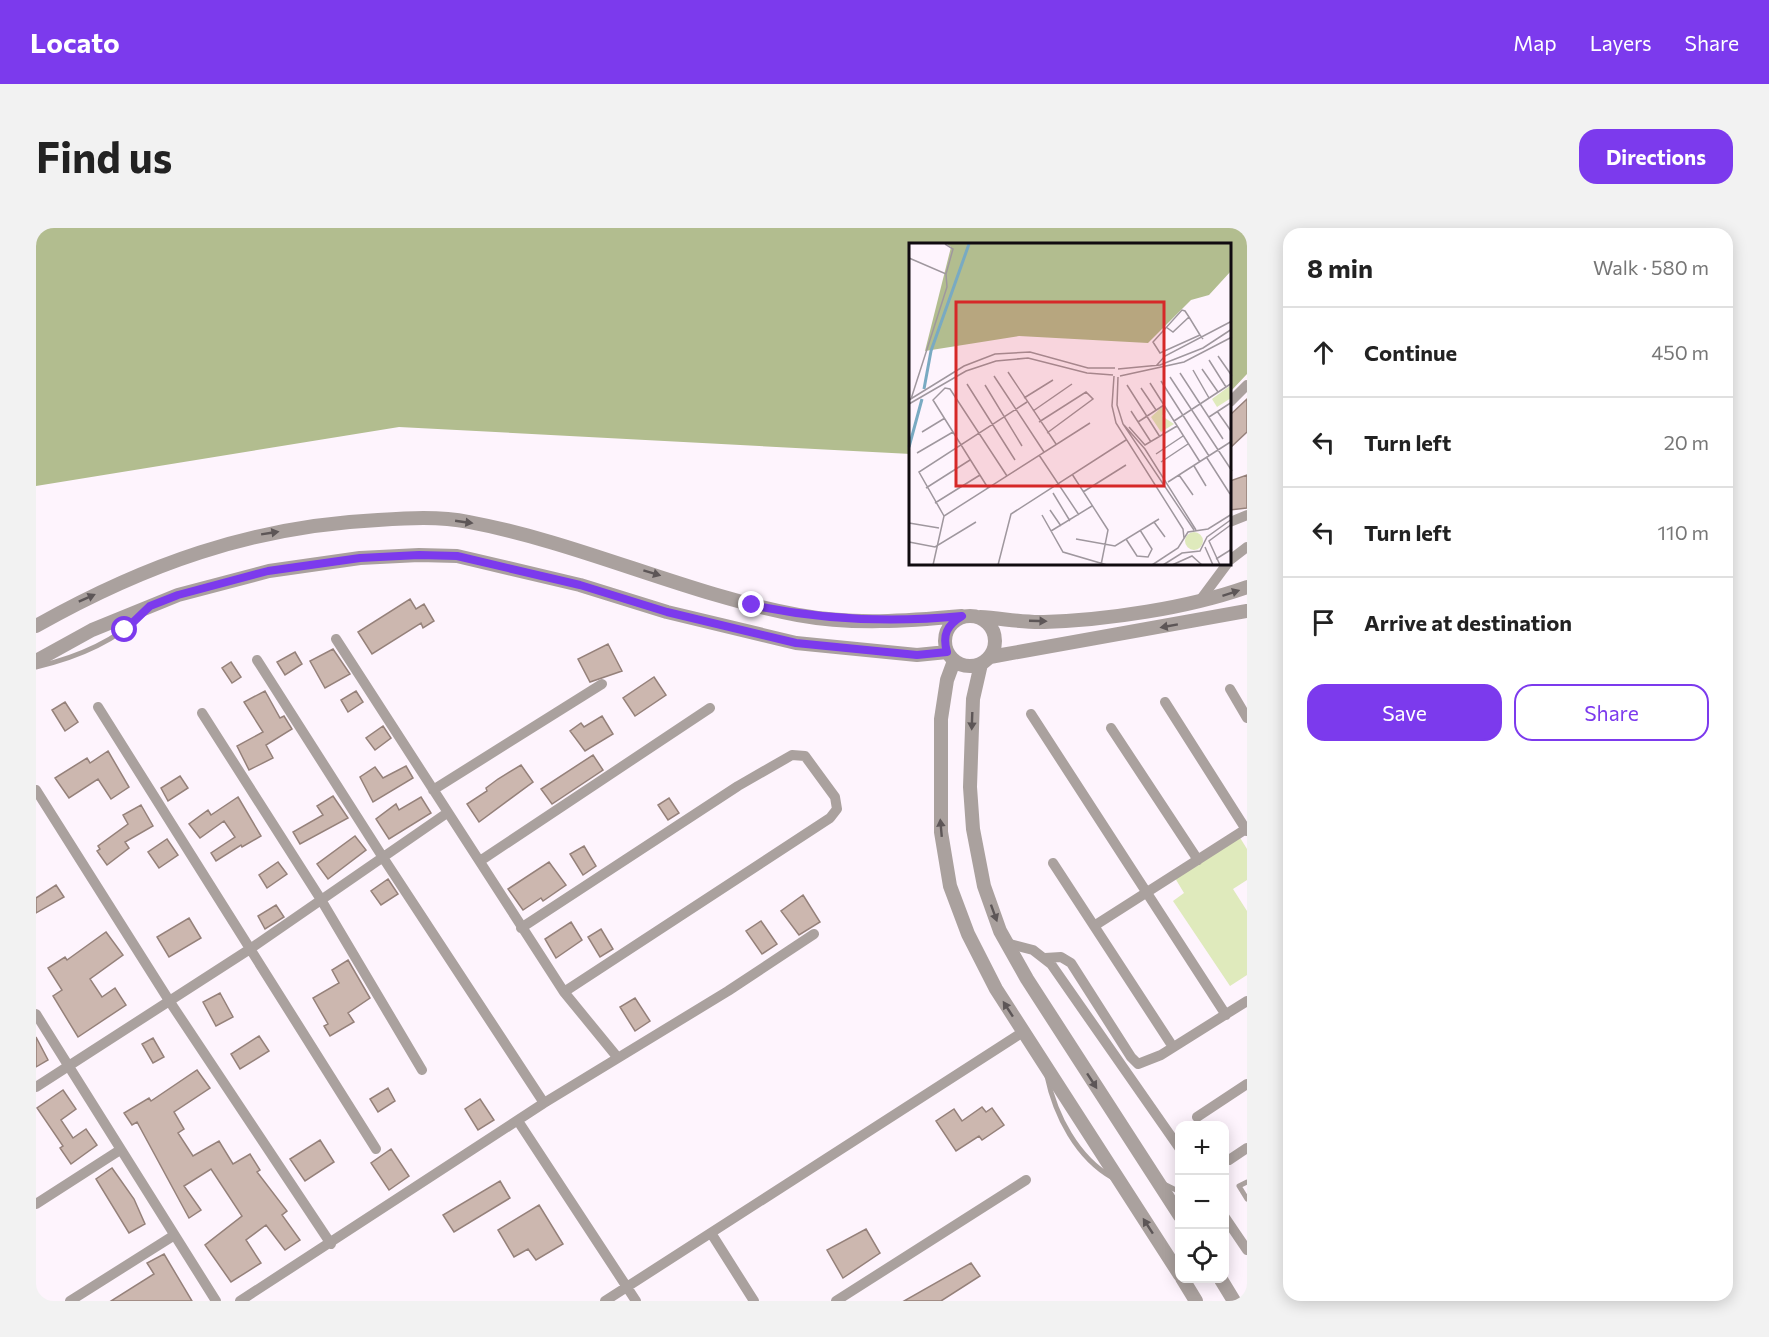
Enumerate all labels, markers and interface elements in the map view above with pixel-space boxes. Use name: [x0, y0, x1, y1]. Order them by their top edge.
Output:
text: Locato: [30, 25, 120, 59]
text: Map: [1513, 30, 1557, 55]
text: Layers: [1590, 30, 1652, 55]
text: Share: [1685, 30, 1739, 55]
button: Directions: [1579, 129, 1733, 184]
text: Find us: [36, 130, 172, 182]
inset map: [909, 243, 1232, 566]
text: 8 min: [1307, 252, 1373, 283]
text: Walk · 580 m: [1593, 255, 1709, 279]
icon: ahead: [1307, 336, 1340, 369]
text: Continue: [1364, 339, 1457, 366]
text: 450 m: [1651, 340, 1709, 364]
icon: left: [1307, 426, 1340, 459]
text: Turn left: [1364, 429, 1451, 456]
text: 20 m: [1664, 430, 1709, 454]
icon: left: [1307, 516, 1340, 549]
one-way arrow: [455, 517, 474, 526]
text: Turn left: [1364, 519, 1451, 546]
text: 110 m: [1658, 520, 1709, 544]
one-way arrow: [261, 528, 280, 537]
one-way arrow: [643, 569, 661, 578]
one-way arrow: [1222, 587, 1240, 597]
route end: [738, 591, 764, 617]
one-way arrow: [79, 594, 96, 603]
icon: arrive: [1307, 606, 1340, 639]
text: Arrive at destination: [1364, 609, 1572, 636]
route start: [111, 616, 137, 642]
one-way arrow: [1029, 617, 1048, 626]
one-way arrow: [1159, 622, 1178, 631]
button: Save: [1307, 684, 1502, 741]
button: Share: [1514, 684, 1709, 741]
one-way arrow: [968, 712, 977, 731]
one-way arrow: [937, 819, 946, 838]
one-way arrow: [989, 905, 999, 923]
one-way arrow: [1003, 1001, 1014, 1017]
one-way arrow: [1087, 1073, 1098, 1089]
map controls: [1175, 1121, 1229, 1283]
button: +: [1175, 1121, 1229, 1175]
button: −: [1175, 1175, 1229, 1229]
one-way arrow: [1143, 1218, 1154, 1234]
button: locate: [1175, 1229, 1229, 1283]

